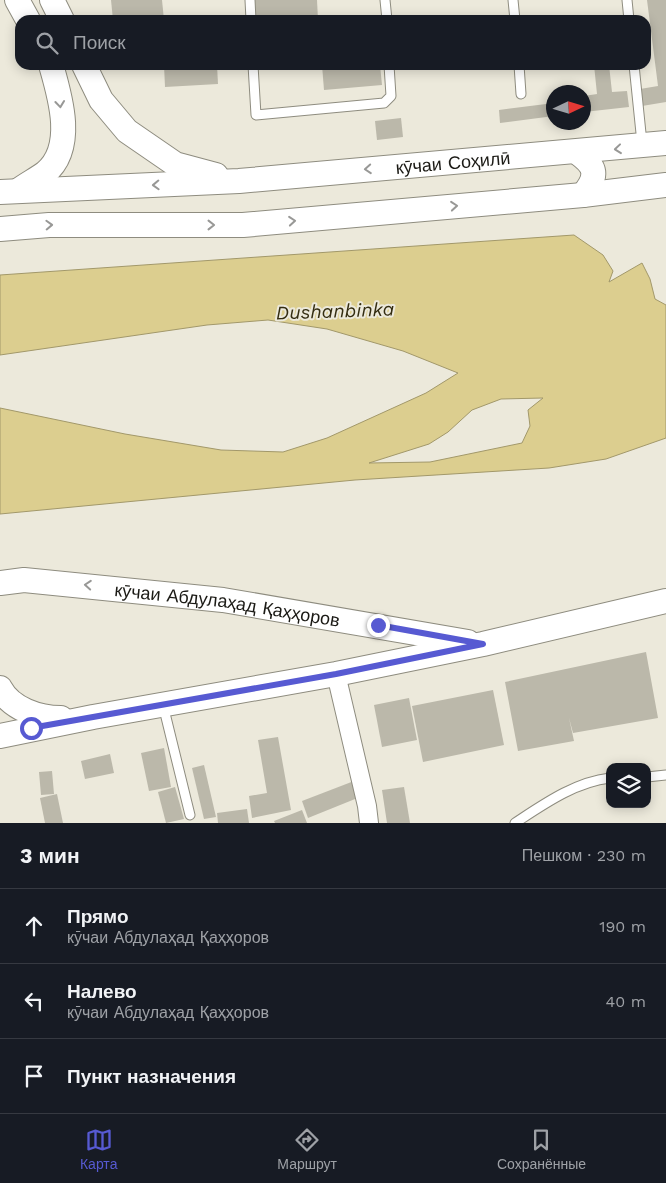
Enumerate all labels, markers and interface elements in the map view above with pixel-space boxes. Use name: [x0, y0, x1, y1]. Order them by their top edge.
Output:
search box: [15, 15, 651, 70]
icon: search: [33, 29, 61, 57]
text: Поиск: [73, 31, 126, 54]
north arrow: [546, 85, 591, 130]
one-way arrow: [54, 100, 65, 108]
one-way arrow: [613, 143, 621, 154]
street label: кӯчаи Соҳилӣ: [395, 146, 511, 178]
one-way arrow: [364, 163, 372, 174]
one-way arrow: [151, 179, 159, 190]
one-way arrow: [450, 201, 458, 212]
one-way arrow: [288, 215, 296, 226]
one-way arrow: [45, 220, 53, 231]
one-way arrow: [208, 220, 215, 230]
water label: Dushanbinka: [275, 297, 395, 325]
street label: кӯчаи Абдулаҳад Қаҳҳоров: [114, 579, 342, 630]
one-way arrow: [84, 580, 92, 591]
route end: [367, 614, 390, 637]
route start: [20, 717, 43, 740]
map controls: [606, 763, 651, 808]
button: layers: [606, 763, 651, 808]
text: 3 мин: [20, 843, 80, 868]
text: Пешком · 230 m: [522, 846, 646, 865]
text: Прямо: [67, 905, 129, 928]
icon: ahead: [20, 912, 48, 940]
text: 190 m: [599, 917, 646, 936]
text: кӯчаи Абдулаҳад Қаҳҳоров: [67, 928, 269, 947]
text: Налево: [67, 980, 137, 1003]
icon: left: [20, 987, 48, 1015]
text: 40 m: [606, 992, 646, 1011]
text: кӯчаи Абдулаҳад Қаҳҳоров: [67, 1003, 269, 1022]
icon: arrive: [20, 1062, 48, 1090]
text: Пункт назначения: [67, 1065, 236, 1088]
tab: Карта: [80, 1126, 117, 1172]
tab: Маршрут: [277, 1126, 337, 1172]
tab: Сохранённые: [497, 1126, 586, 1172]

